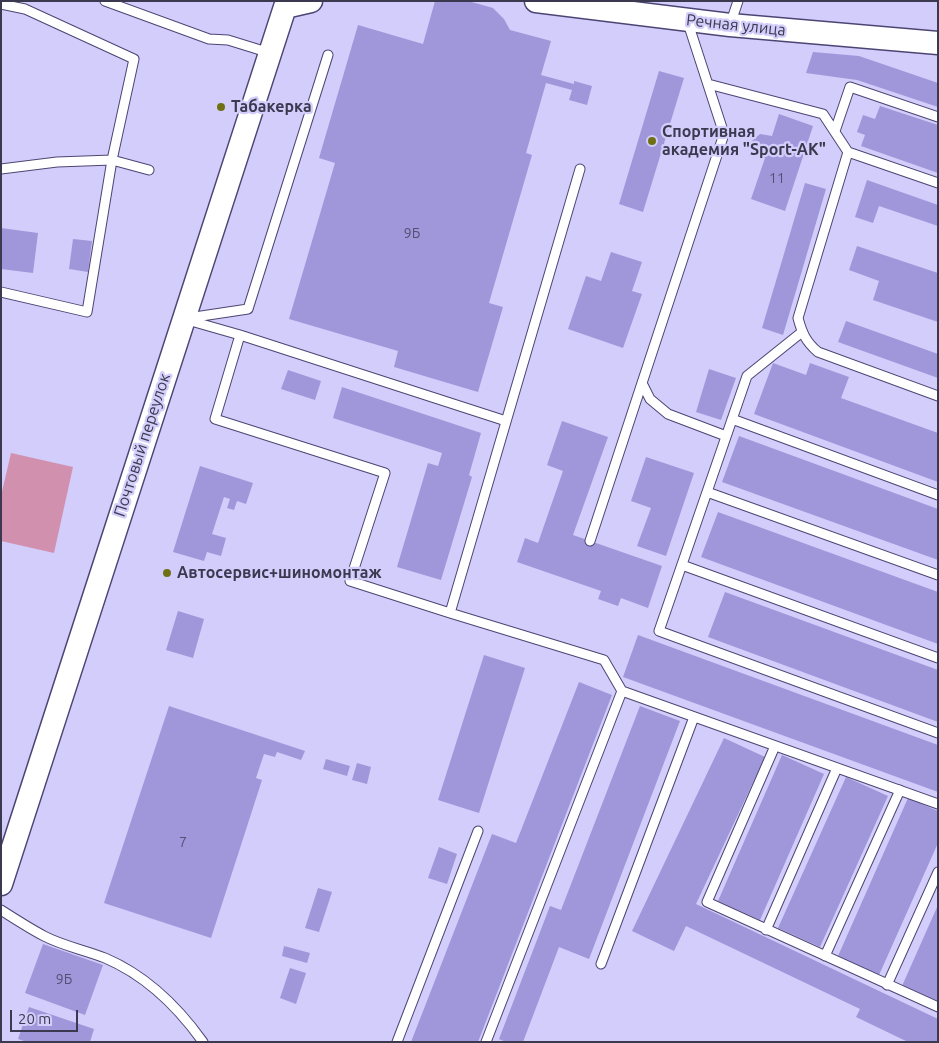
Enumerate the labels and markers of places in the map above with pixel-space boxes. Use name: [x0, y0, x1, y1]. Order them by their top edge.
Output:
place label: Табакерка: [231, 97, 312, 117]
marker: Табакерка: [215, 101, 227, 113]
place label: Спортивная академия "Sport-AK": [662, 122, 826, 160]
marker: Спортивная академия "Sport-AK": [646, 135, 658, 147]
place label: Автосервис+шиномонтаж: [177, 563, 382, 583]
marker: Автосервис+шиномонтаж: [161, 567, 173, 579]

